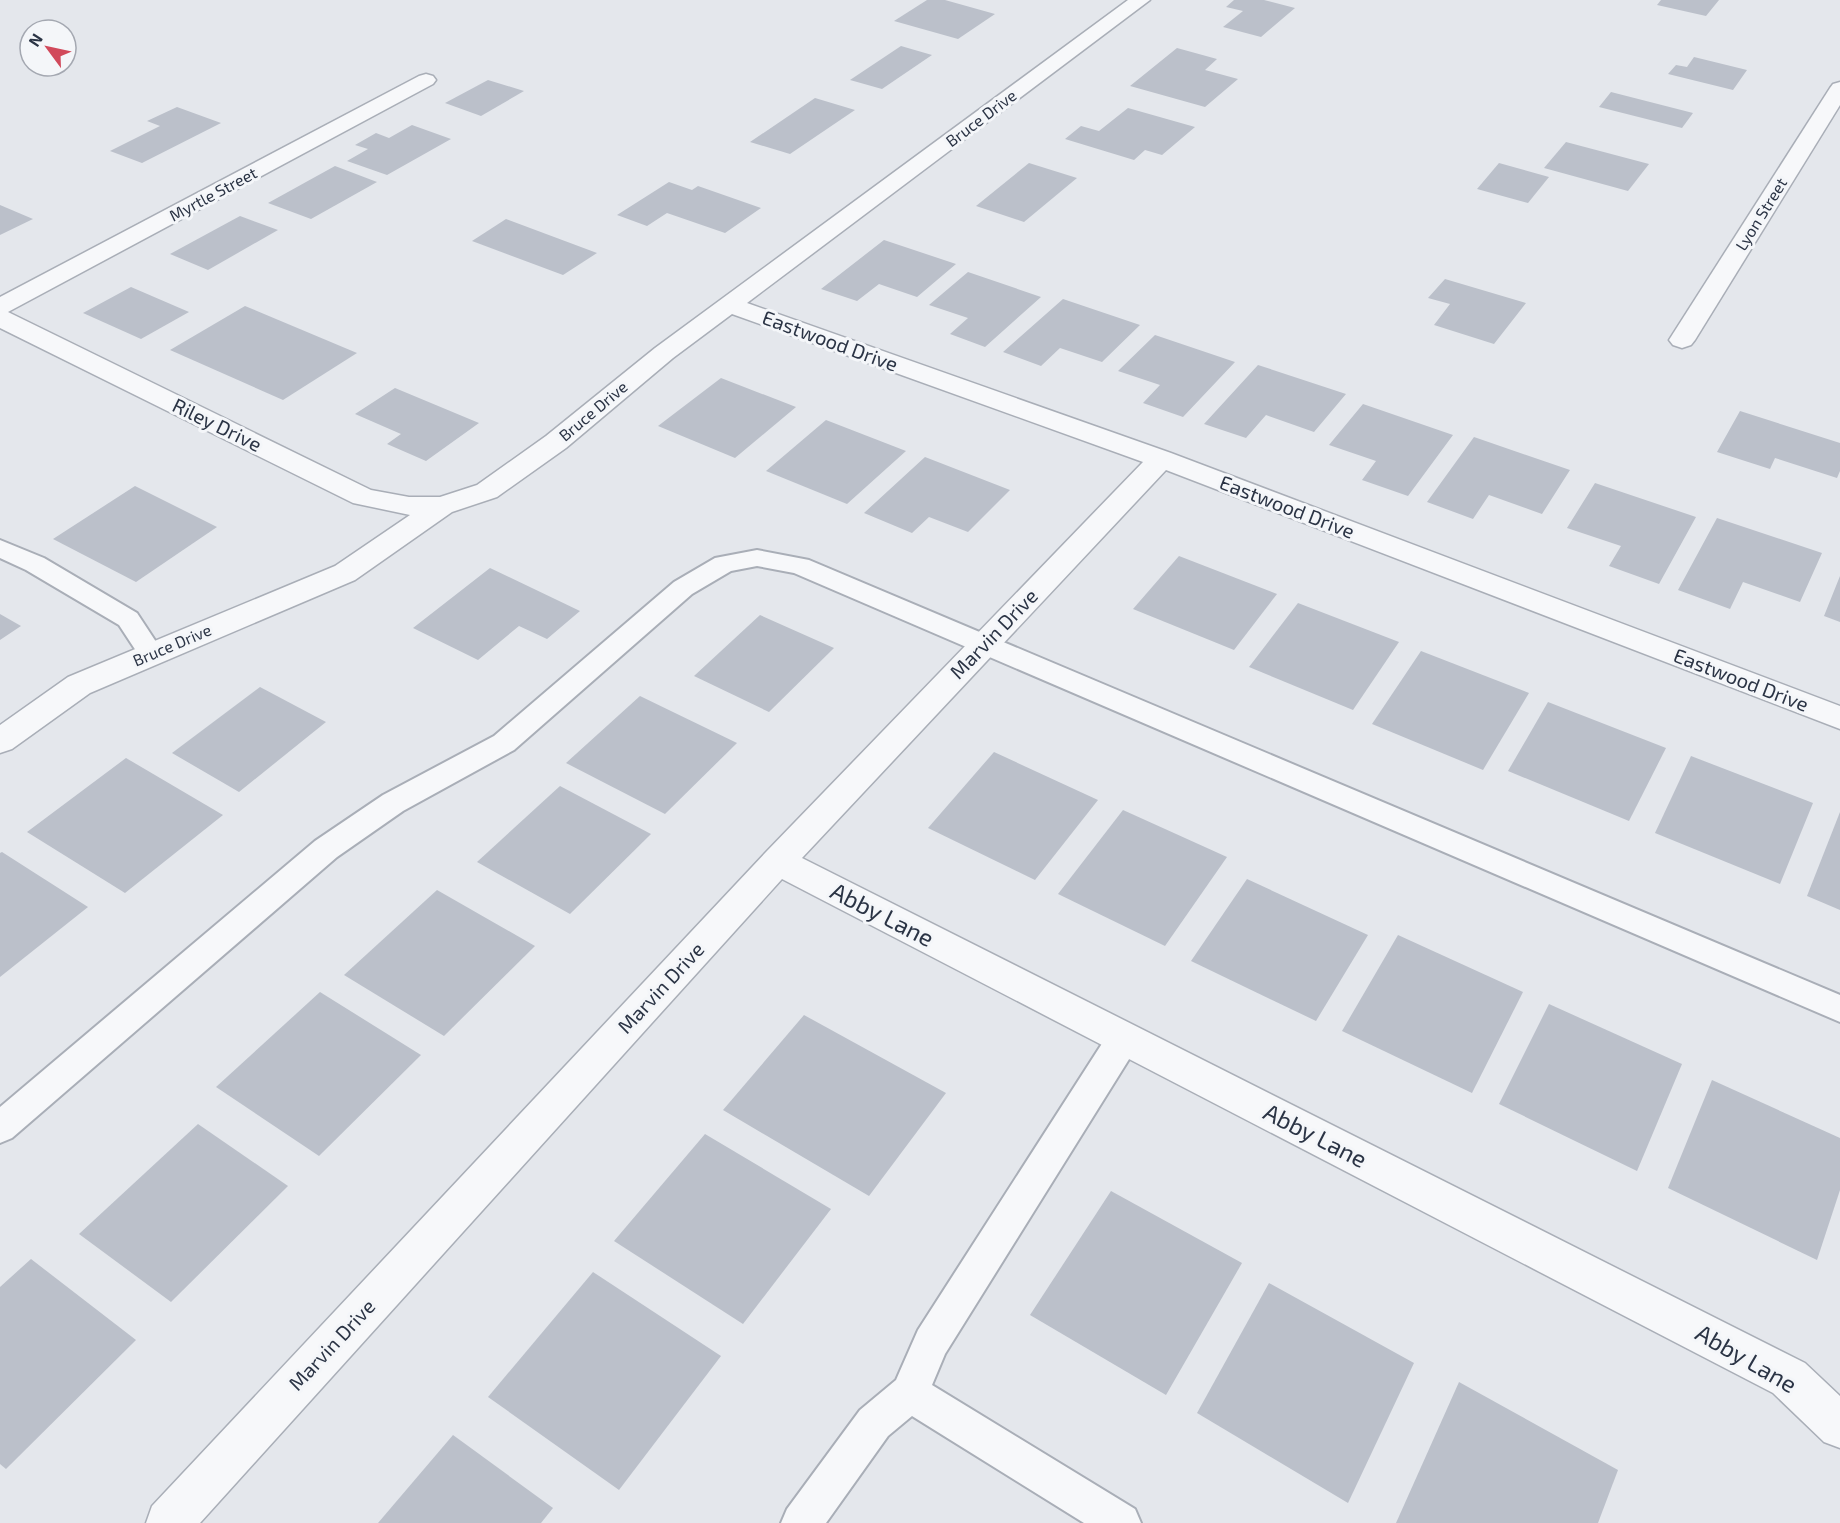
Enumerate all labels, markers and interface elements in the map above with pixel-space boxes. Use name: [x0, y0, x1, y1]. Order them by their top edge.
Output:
north arrow: [18, 18, 78, 78]
text: N: [24, 30, 46, 50]
street label: Bruce Drive: [942, 85, 1020, 150]
street label: Myrtle Street: [166, 163, 260, 225]
street label: Lyon Street: [1731, 174, 1790, 253]
street label: Eastwood Drive: [759, 304, 901, 376]
street label: Bruce Drive: [555, 377, 631, 445]
street label: Riley Drive: [169, 392, 266, 456]
street label: Eastwood Drive: [1217, 469, 1358, 543]
street label: Marvin Drive: [944, 583, 1042, 683]
street label: Bruce Drive: [130, 620, 214, 670]
street label: Eastwood Drive: [1671, 642, 1812, 716]
street label: Abby Lane: [826, 875, 939, 952]
street label: Marvin Drive: [612, 937, 708, 1038]
street label: Abby Lane: [1259, 1096, 1372, 1173]
street label: Marvin Drive: [283, 1294, 379, 1395]
street label: Abby Lane: [1691, 1317, 1803, 1398]

